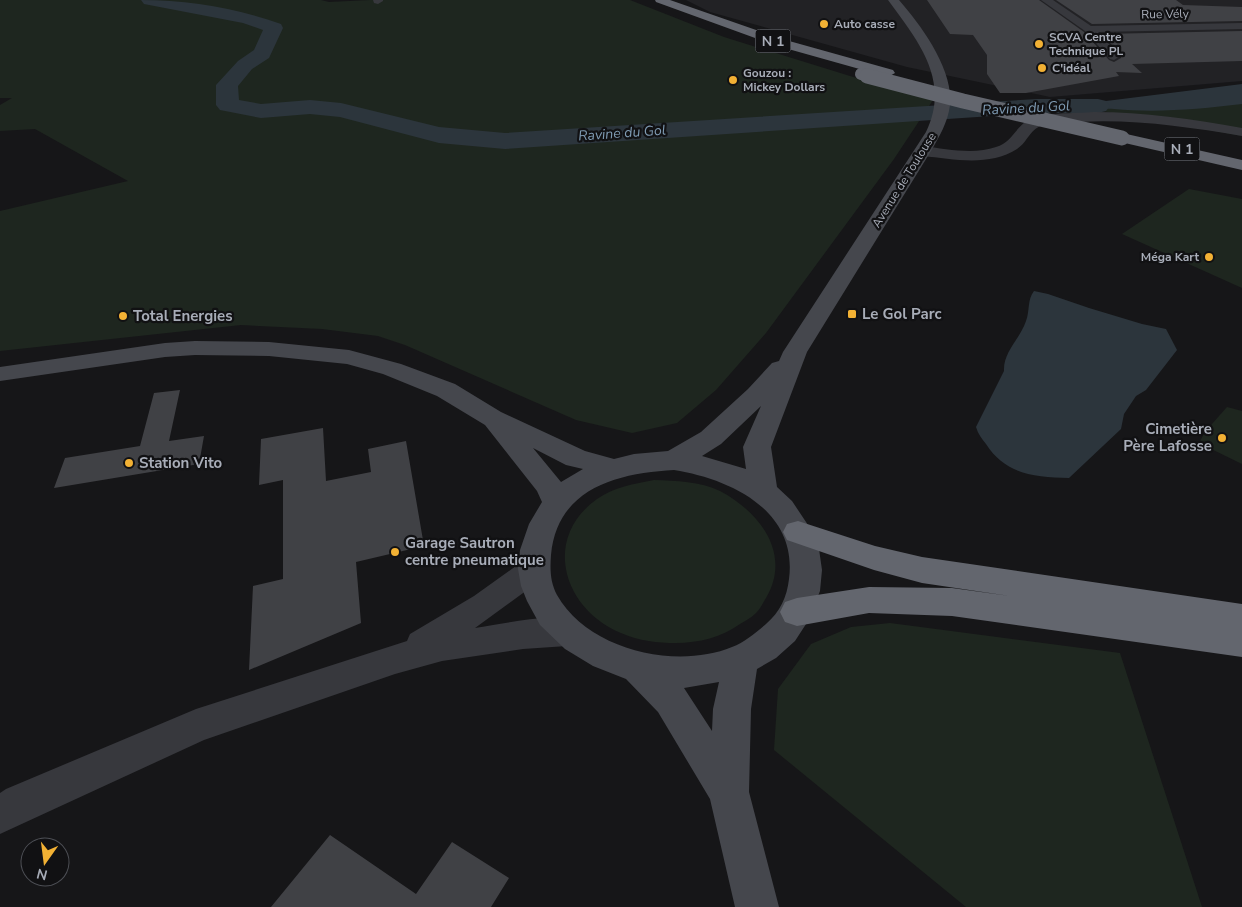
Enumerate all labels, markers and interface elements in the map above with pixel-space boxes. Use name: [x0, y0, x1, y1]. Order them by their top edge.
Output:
street label: Rue Vély: [1141, 6, 1190, 22]
place label: Auto casse: [834, 16, 895, 32]
marker: Auto casse: [818, 18, 830, 30]
road number: N 1: [756, 29, 790, 52]
place label: SCVA Centre Technique PL: [1049, 29, 1124, 59]
marker: SCVA Centre Technique PL: [1033, 38, 1045, 50]
place label: C'idéal: [1052, 60, 1090, 76]
marker: C'idéal: [1036, 62, 1048, 74]
place label: Gouzou : Mickey Dollars: [743, 65, 825, 95]
marker: Gouzou : Mickey Dollars: [727, 74, 739, 86]
water label: Ravine du Gol: [982, 96, 1070, 120]
water label: Ravine du Gol: [578, 120, 666, 146]
street label: Avenue de Toulouse: [868, 129, 940, 231]
road number: N 1: [1164, 138, 1200, 160]
place label: Méga Kart: [1141, 249, 1199, 265]
marker: Méga Kart: [1203, 251, 1215, 263]
place label: Le Gol Parc: [862, 304, 942, 324]
place label: Total Energies: [133, 306, 232, 326]
marker: Le Gol Parc: [846, 308, 858, 320]
marker: Total Energies: [117, 310, 129, 322]
place label: Cimetière Père Lafosse: [1123, 419, 1212, 456]
marker: Cimetière Père Lafosse: [1216, 432, 1228, 444]
place label: Station Vito: [139, 453, 223, 473]
marker: Station Vito: [123, 457, 135, 469]
place label: Garage Sautron centre pneumatique: [405, 533, 544, 570]
marker: Garage Sautron centre pneumatique: [389, 546, 401, 558]
north arrow: [20, 837, 70, 887]
text: N: [35, 864, 49, 885]

